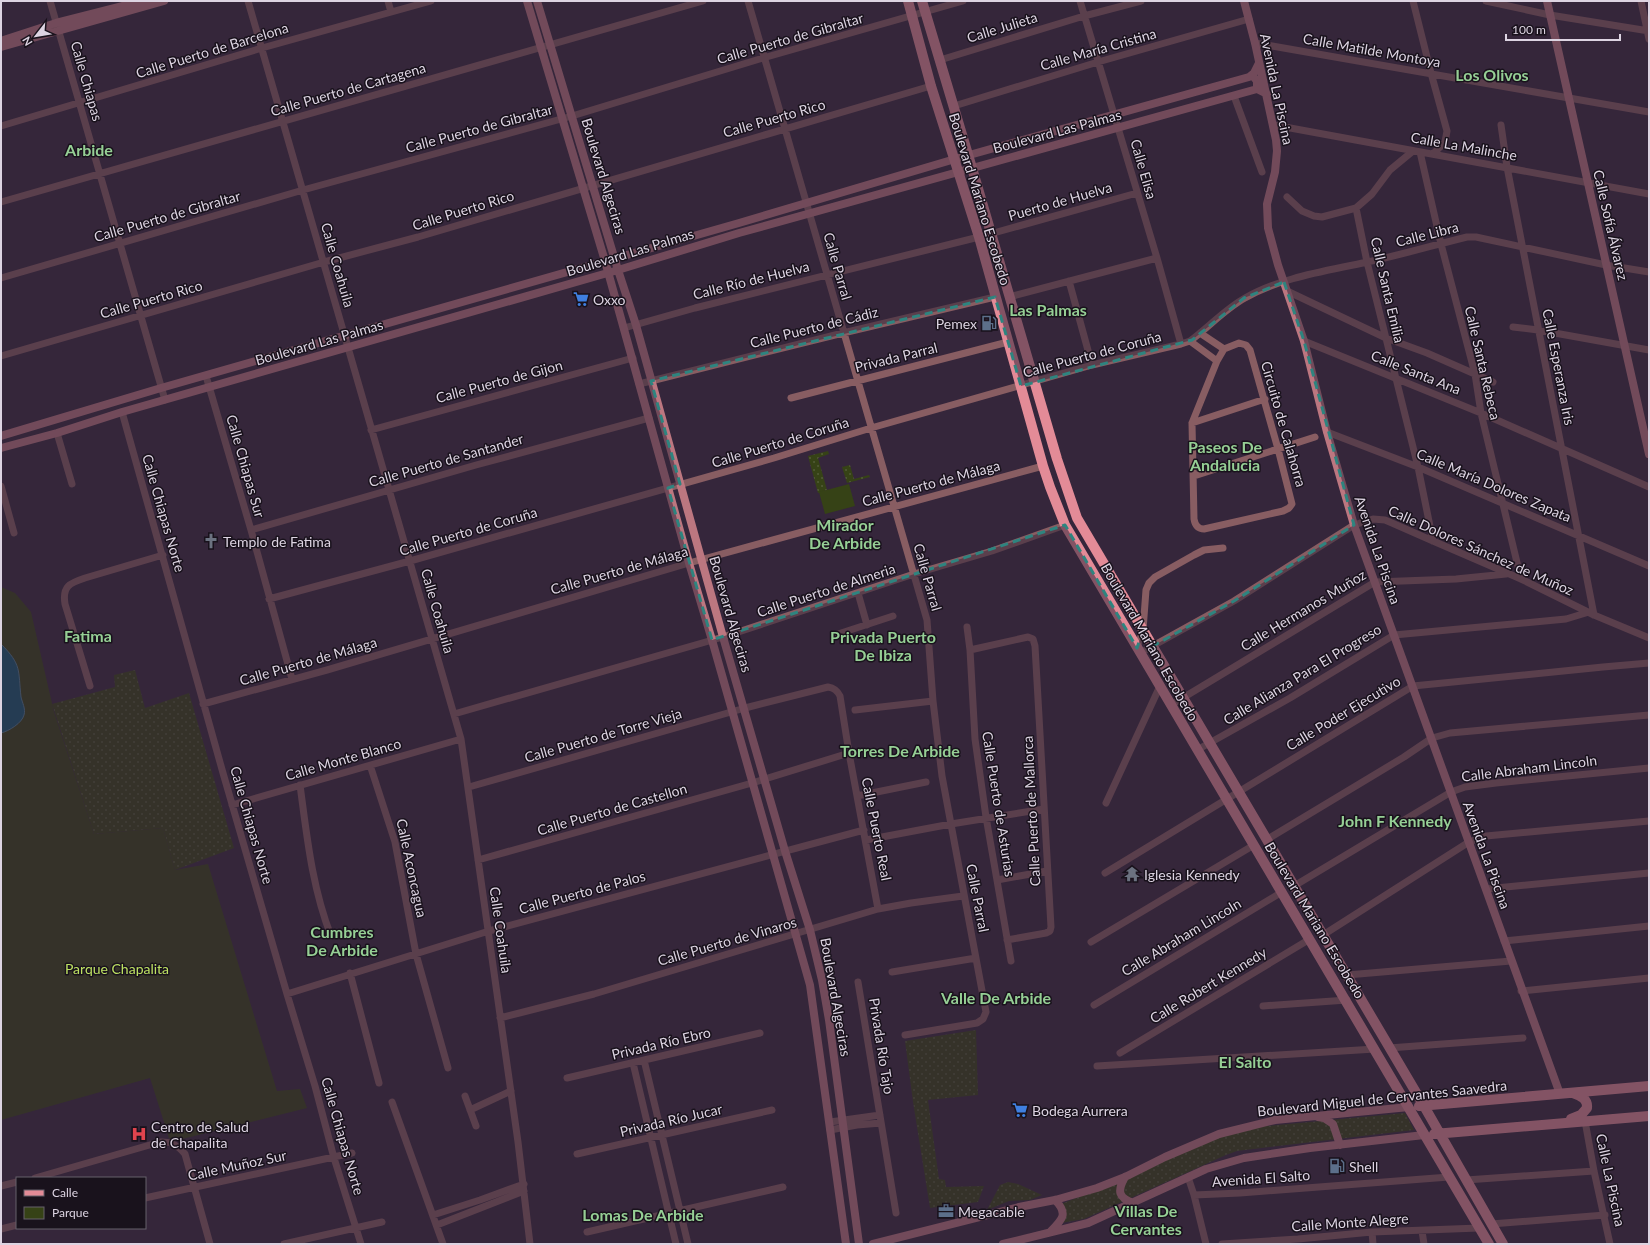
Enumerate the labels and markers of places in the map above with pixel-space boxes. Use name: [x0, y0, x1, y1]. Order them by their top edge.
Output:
supermarket icon: Oxxo: [572, 290, 590, 308]
place label: Oxxo: [593, 291, 626, 308]
fuel station icon: Pemex: [980, 314, 998, 332]
place label: Pemex: [936, 315, 977, 332]
church icon: Templo de Fatima: [202, 532, 220, 550]
place label: Templo de Fatima: [223, 533, 331, 550]
temple icon: Iglesia Kennedy: [1123, 865, 1141, 883]
place label: Iglesia Kennedy: [1144, 866, 1241, 883]
supermarket icon: Bodega Aurrera: [1011, 1101, 1029, 1119]
place label: Bodega Aurrera: [1032, 1102, 1128, 1119]
place label: Centro de Salud de Chapalita: [151, 1118, 249, 1151]
hospital icon: Centro de Salud de Chapalita: [130, 1125, 148, 1143]
fuel station icon: Shell: [1328, 1157, 1346, 1175]
place label: Shell: [1349, 1158, 1378, 1175]
office icon: Megacable: [937, 1202, 955, 1220]
place label: Megacable: [958, 1203, 1025, 1220]

